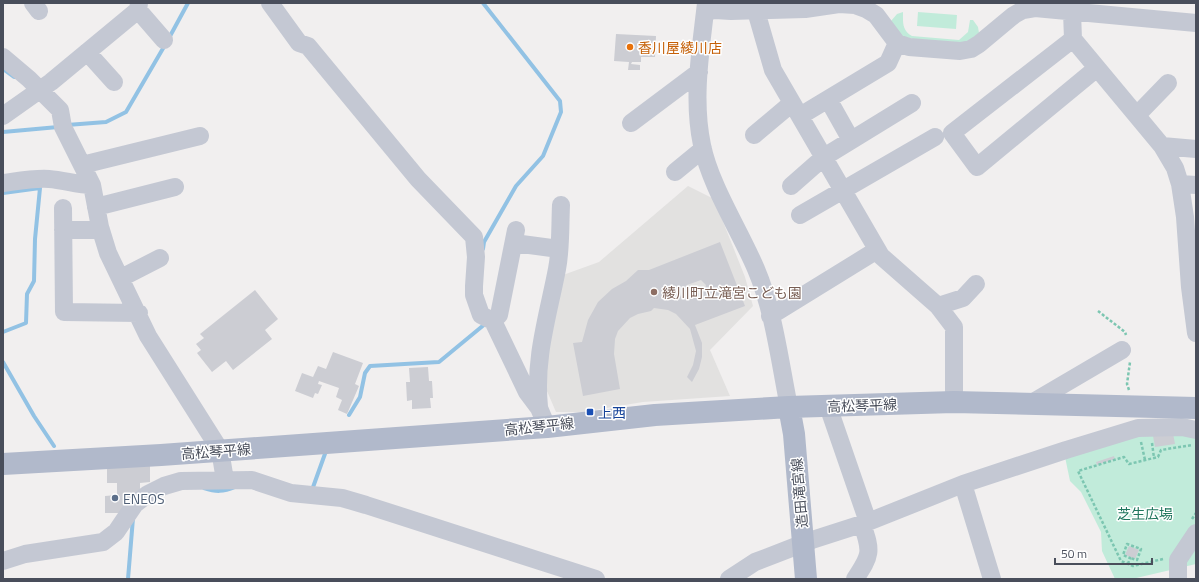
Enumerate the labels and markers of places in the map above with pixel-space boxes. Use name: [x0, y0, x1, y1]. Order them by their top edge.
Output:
place label: 香川屋綾川店: [638, 37, 722, 58]
marker: 香川屋綾川店: [625, 42, 635, 52]
place label: 綾川町立滝宮こども園: [662, 282, 802, 303]
marker: 綾川町立滝宮こども園: [649, 287, 659, 297]
place label: 上西: [598, 402, 626, 423]
marker: 上西: [585, 407, 595, 417]
place label: ENEOS: [123, 488, 165, 509]
marker: ENEOS: [110, 493, 120, 503]

